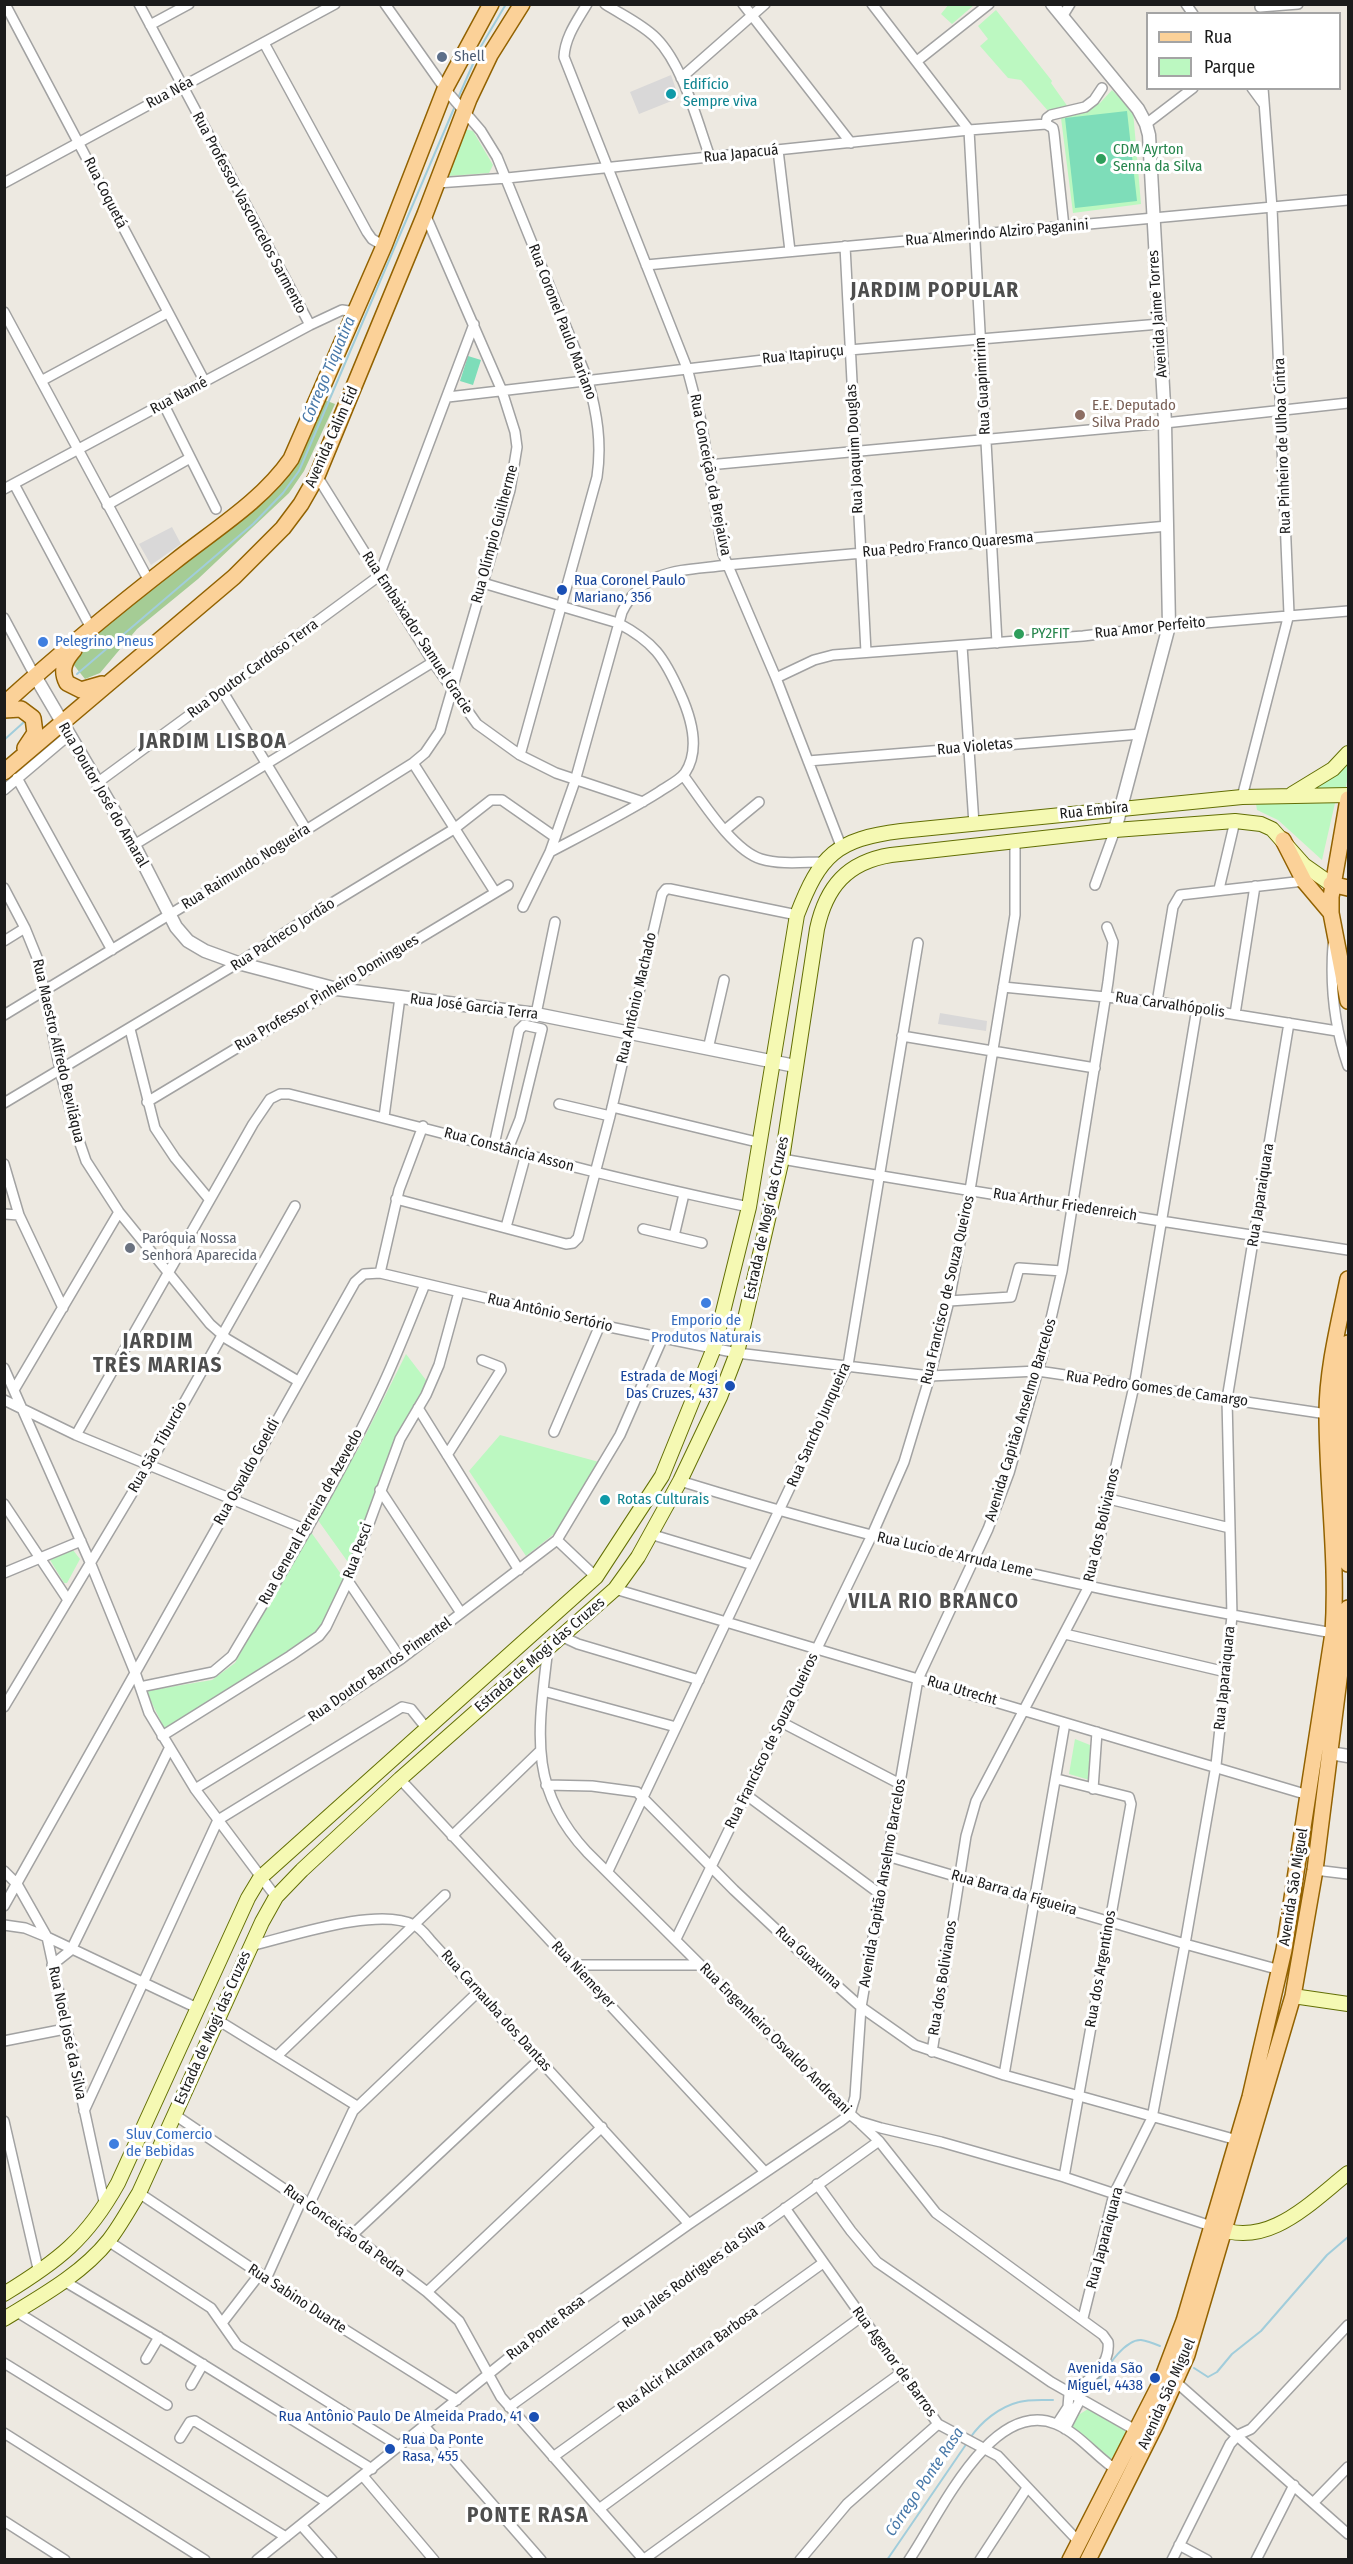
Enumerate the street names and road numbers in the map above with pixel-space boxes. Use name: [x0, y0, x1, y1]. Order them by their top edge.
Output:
street label: Rua Néa: [143, 73, 197, 113]
street label: Rua Professor Vasconcelos Sarmento: [188, 109, 310, 317]
street label: Rua Japacuá: [703, 141, 779, 167]
street label: Rua Coquetá: [79, 154, 131, 232]
street label: Rua Almerindo Alziro Paganini: [905, 216, 1089, 250]
street label: Rua Coronel Paulo Mariano: [524, 242, 600, 402]
street label: Avenida Jaime Torres: [1145, 249, 1171, 379]
street label: Rua Guapimirim: [971, 336, 995, 436]
street label: Rua Itapiruçu: [761, 342, 845, 368]
street label: Rua Pinheiro de Ulhoa Cintra: [1271, 358, 1295, 534]
street label: Rua Namé: [147, 373, 211, 419]
street label: Avenida Calim Eid: [302, 384, 362, 490]
street label: Rua Joaquim Douglas: [843, 384, 867, 514]
street label: Rua Conceição da Brejaúva: [685, 393, 735, 557]
street label: Rua Olímpio Guilherme: [468, 463, 522, 605]
street label: Rua Pedro Franco Quaresma: [862, 529, 1034, 561]
street label: Rua Embaixador Samuel Gracie: [358, 548, 476, 718]
street label: Rua Amor Perfeito: [1094, 613, 1206, 643]
street label: Rua Doutor Cardoso Terra: [184, 616, 322, 722]
street label: Rua Doutor José do Amaral: [54, 719, 152, 871]
street label: Rua Violetas: [936, 735, 1014, 759]
street label: Rua Embira: [1059, 798, 1129, 824]
street label: Rua Raimundo Nogueira: [179, 820, 313, 914]
street label: Rua Pacheco Jordão: [227, 895, 339, 975]
street label: Rua Professor Pinheiro Domingues: [232, 931, 422, 1055]
street label: Rua Antônio Machado: [613, 931, 661, 1065]
street label: Rua Maestro Alfredo Beviláqua: [28, 957, 88, 1145]
street label: Rua Carvalhópolis: [1114, 988, 1226, 1022]
street label: Rua José Garcia Terra: [409, 990, 539, 1024]
street label: Rua Constância Asson: [442, 1124, 576, 1176]
street label: Estrada de Mogi das Cruzes: [741, 1135, 793, 1301]
street label: Rua Japaraiquara: [1244, 1142, 1278, 1248]
street label: Rua Arthur Friedenreich: [992, 1185, 1138, 1225]
street label: Rua Francisco de Souza Queiros: [917, 1194, 979, 1386]
street label: Rua Antônio Sertório: [486, 1290, 614, 1336]
street label: Avenida Capitão Anselmo Barcelos: [982, 1316, 1060, 1524]
street label: Rua Sancho Junqueira: [783, 1360, 855, 1490]
street label: Rua Pedro Gomes de Camargo: [1065, 1367, 1249, 1411]
street label: Rua São Tiburcio: [125, 1398, 191, 1496]
street label: Rua Osvaldo Goeldi: [210, 1416, 284, 1528]
street label: Rua General Ferreira de Azevedo: [255, 1426, 367, 1608]
street label: Rua dos Bolivianos: [1080, 1466, 1124, 1584]
street label: Rua Pesci: [340, 1521, 376, 1581]
street label: Rua Lucio de Arruda Leme: [875, 1528, 1035, 1582]
street label: Estrada de Mogi das Cruzes: [471, 1594, 609, 1716]
street label: Rua Doutor Barros Pimentel: [305, 1614, 455, 1726]
street label: Rua Japaraiquara: [1211, 1625, 1239, 1731]
street label: Rua Francisco de Souza Queiros: [722, 1650, 822, 1832]
street label: Rua Utrecht: [925, 1672, 999, 1710]
street label: Avenida Capitão Anselmo Barcelos: [856, 1777, 910, 1989]
street label: Avenida São Miguel: [1276, 1827, 1312, 1947]
street label: Rua Barra da Figueira: [949, 1866, 1079, 1920]
street label: Rua dos Argentinos: [1082, 1909, 1120, 2029]
street label: Rua dos Bolivianos: [925, 1919, 961, 2037]
street label: Rua Guaxuma: [771, 1923, 845, 1993]
street label: Rua Niemeyer: [547, 1938, 619, 2012]
street label: Rua Carnauba dos Dantas: [437, 1947, 555, 2075]
street label: Estrada de Mogi das Cruzes: [171, 1948, 255, 2108]
street label: Rua Engenheiro Osvaldo Andreani: [696, 1960, 854, 2118]
street label: Rua Noel José da Silva: [44, 1965, 90, 2101]
street label: Rua Conceição da Pedra: [280, 2181, 408, 2281]
street label: Rua Japaraiquara: [1083, 2185, 1127, 2291]
street label: Rua Jales Rodrigues da Silva: [619, 2216, 769, 2332]
street label: Rua Sabino Duarte: [244, 2260, 350, 2338]
street label: Rua Ponte Rasa: [503, 2292, 589, 2364]
street label: Rua Alcir Alcantara Barbosa: [614, 2303, 762, 2417]
street label: Rua Agenor de Barros: [848, 2303, 940, 2421]
street label: Avenida São Miguel: [1135, 2336, 1199, 2452]

